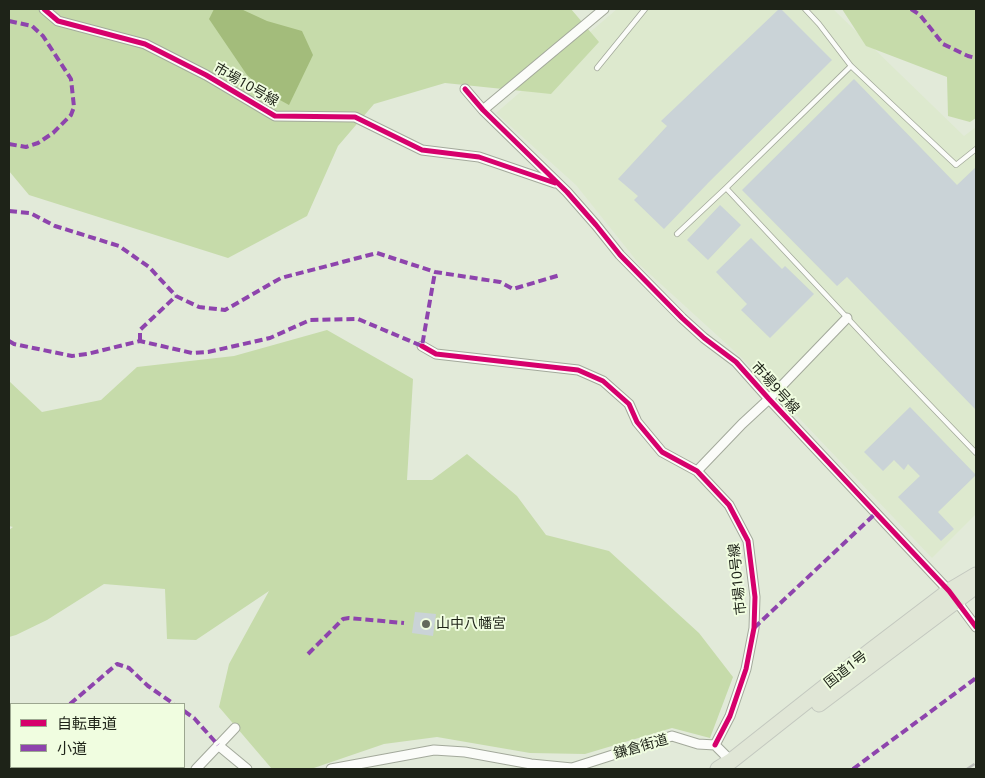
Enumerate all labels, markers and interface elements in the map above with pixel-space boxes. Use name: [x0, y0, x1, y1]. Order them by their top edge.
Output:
street label: 市場10号線: [211, 60, 281, 110]
street label: 市場9号線: [747, 359, 803, 417]
street label: 市場10号線: [726, 542, 750, 616]
place label: 山中八幡宮: [436, 616, 506, 632]
marker: 山中八幡宮: [420, 618, 432, 630]
street label: 国道1号: [821, 648, 871, 692]
legend: [10, 703, 185, 768]
text: 自転車道: [57, 713, 117, 733]
street label: 鎌倉街道: [612, 731, 670, 763]
text: 小道: [57, 738, 87, 758]

